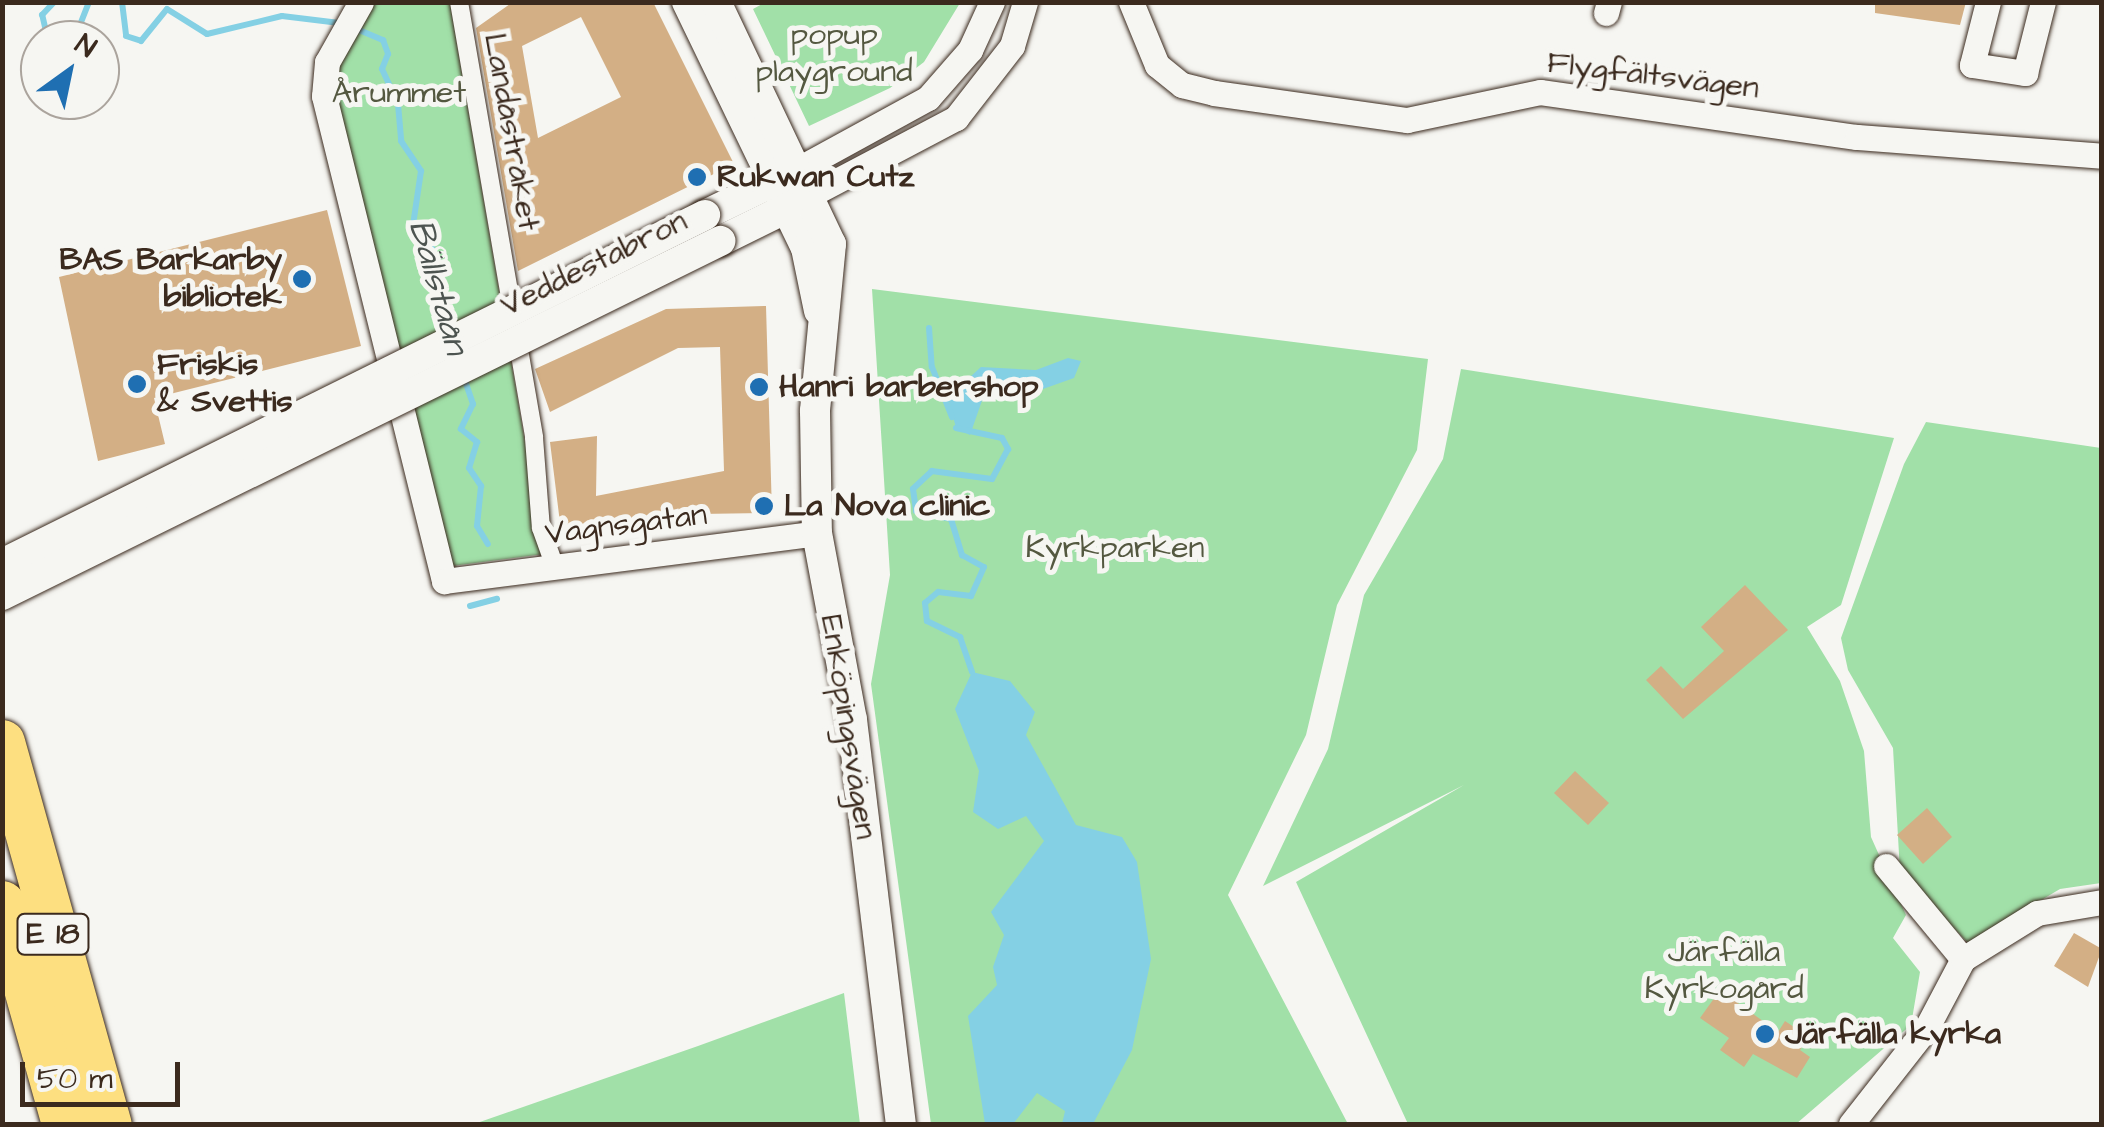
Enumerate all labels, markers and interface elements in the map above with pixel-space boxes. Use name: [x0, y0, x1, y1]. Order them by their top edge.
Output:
park label: popup playground: [755, 17, 913, 92]
north arrow: [20, 20, 120, 120]
text: N: [68, 25, 104, 67]
street label: Landåstråket: [475, 30, 547, 234]
street label: Flygfältsvägen: [1545, 44, 1761, 108]
park label: Årummet: [332, 74, 466, 112]
place label: Rukwan Cutz: [717, 158, 914, 196]
marker: Rukwan Cutz: [686, 166, 708, 188]
street label: Veddestabron: [495, 202, 693, 326]
water label: Bällstaån: [399, 215, 477, 359]
place label: BAS Barkarby bibliotek: [60, 242, 282, 317]
marker: BAS Barkarby bibliotek: [291, 268, 313, 290]
place label: Friskis & Svettis: [157, 347, 292, 422]
place label: Hanri barbershop: [779, 368, 1039, 406]
marker: Friskis & Svettis: [126, 373, 148, 395]
marker: Hanri barbershop: [748, 376, 770, 398]
place label: La Nova clinic: [784, 487, 990, 525]
marker: La Nova clinic: [753, 495, 775, 517]
street label: Vagnsgatan: [543, 496, 709, 554]
park label: Kyrkparken: [1026, 529, 1204, 567]
street label: Enköpingsvägen: [811, 612, 885, 842]
road number: E 18: [15, 909, 90, 959]
park label: Järfälla Kyrkogård: [1644, 934, 1804, 1009]
place label: Järfälla kyrka: [1785, 1015, 2001, 1053]
marker: Järfälla kyrka: [1754, 1023, 1776, 1045]
scale bar: [25, 1042, 185, 1104]
text: 50 m: [37, 1058, 113, 1100]

